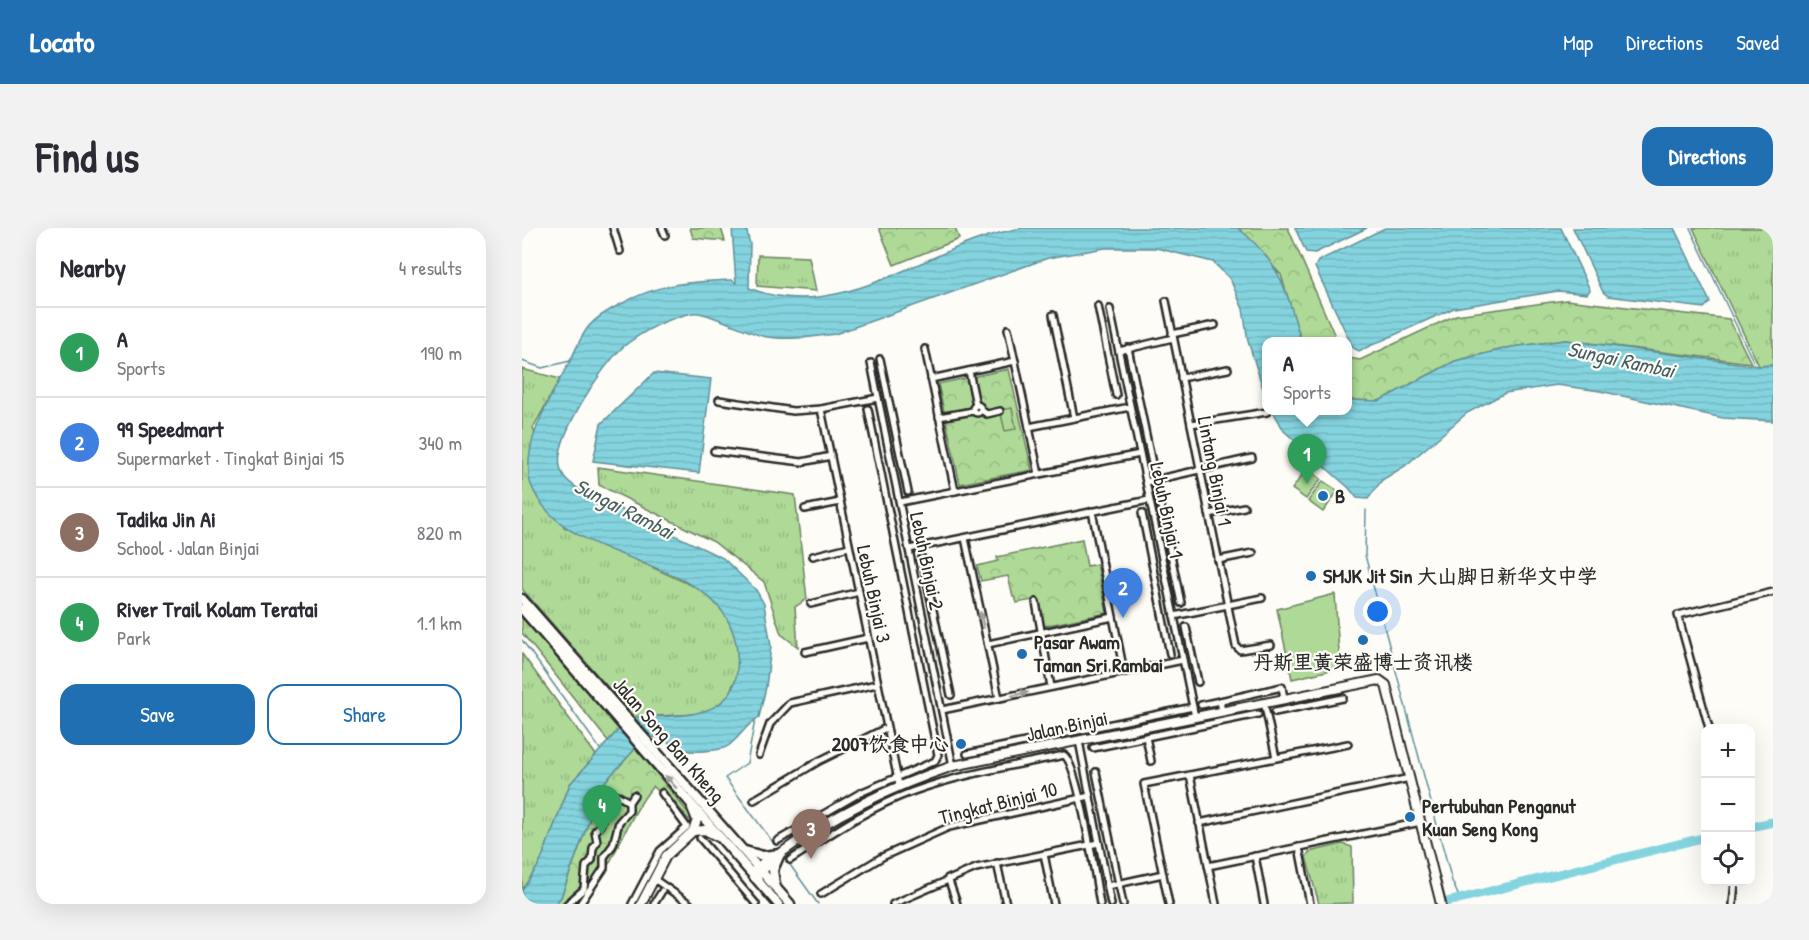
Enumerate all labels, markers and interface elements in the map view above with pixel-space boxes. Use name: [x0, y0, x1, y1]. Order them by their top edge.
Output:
text: Locato: [30, 23, 94, 61]
text: Map: [1563, 28, 1593, 57]
text: Directions: [1626, 28, 1703, 57]
text: Saved: [1736, 28, 1779, 57]
button: Directions: [1642, 127, 1773, 186]
text: Find us: [36, 128, 139, 185]
text: Nearby: [60, 250, 126, 285]
text: 4 results: [399, 254, 462, 281]
text: A: [117, 324, 128, 354]
water label: Sungai Rambai: [1565, 334, 1679, 385]
popup: [1262, 337, 1352, 415]
text: 1: [76, 339, 83, 366]
text: 190 m: [420, 339, 462, 366]
text: A: [1283, 348, 1294, 378]
text: Sports: [117, 354, 165, 381]
text: Sports: [1283, 378, 1331, 405]
text: 99 Speedmart: [117, 414, 223, 444]
street label: Lintang Binjai 1: [1192, 414, 1239, 528]
text: 2: [75, 429, 84, 456]
text: 340 m: [418, 429, 462, 456]
pin: 1: [1288, 434, 1326, 484]
text: Supermarket · Tingkat Binjai 15: [117, 444, 344, 471]
street label: Lebuh Binjai 1: [1144, 460, 1191, 560]
water label: Sungai Rambai: [569, 471, 681, 547]
place label: B: [1335, 482, 1345, 509]
marker: B: [1316, 489, 1330, 503]
text: Tadika Jin Ai: [117, 504, 216, 534]
street label: Lebuh Binjai 2: [904, 510, 951, 613]
text: 3: [75, 519, 84, 546]
text: 820 m: [417, 519, 462, 546]
text: School · Jalan Binjai: [117, 534, 260, 561]
street label: Lebuh Binjai 3: [851, 543, 898, 645]
place label: SMJK Jit Sin 大山脚日新华文中学: [1323, 562, 1597, 589]
pin: 2: [1104, 568, 1142, 618]
marker: SMJK Jit Sin 大山脚日新华文中学: [1304, 569, 1318, 583]
text: River Trail Kolam Teratai: [117, 594, 318, 624]
your location: [1363, 597, 1392, 626]
text: 4: [76, 609, 83, 636]
text: 1.1 km: [417, 609, 462, 636]
one-way arrow: [977, 611, 987, 630]
text: Park: [117, 624, 150, 651]
place label: Pasar Awam Taman Sri Rambai: [1033, 628, 1163, 678]
marker: 丹斯里黄荣盛博士资讯楼: [1356, 633, 1370, 647]
marker: Pasar Awam Taman Sri Rambai: [1015, 647, 1029, 661]
place label: 丹斯里黄荣盛博士资讯楼: [1253, 648, 1473, 675]
street label: Jalan Song Ban Kheng: [607, 671, 732, 808]
button: Save: [60, 684, 255, 745]
button: Share: [267, 684, 462, 745]
one-way arrow: [1010, 689, 1029, 698]
street label: Jalan Binjai: [1024, 704, 1110, 747]
map controls: [1701, 724, 1755, 886]
button: +: [1701, 724, 1755, 778]
place label: 2007饮食中心: [832, 730, 949, 757]
marker: 2007饮食中心: [954, 737, 968, 751]
one-way arrow: [664, 774, 678, 789]
street label: Tingkat Binjai 10: [936, 775, 1060, 830]
button: −: [1701, 778, 1755, 832]
pin: 4: [582, 786, 622, 835]
place label: Pertubuhan Penganut Kuan Seng Kong: [1422, 792, 1577, 843]
pin: 3: [792, 810, 830, 859]
marker: Pertubuhan Penganut Kuan Seng Kong: [1403, 810, 1417, 824]
button: locate: [1701, 832, 1755, 886]

